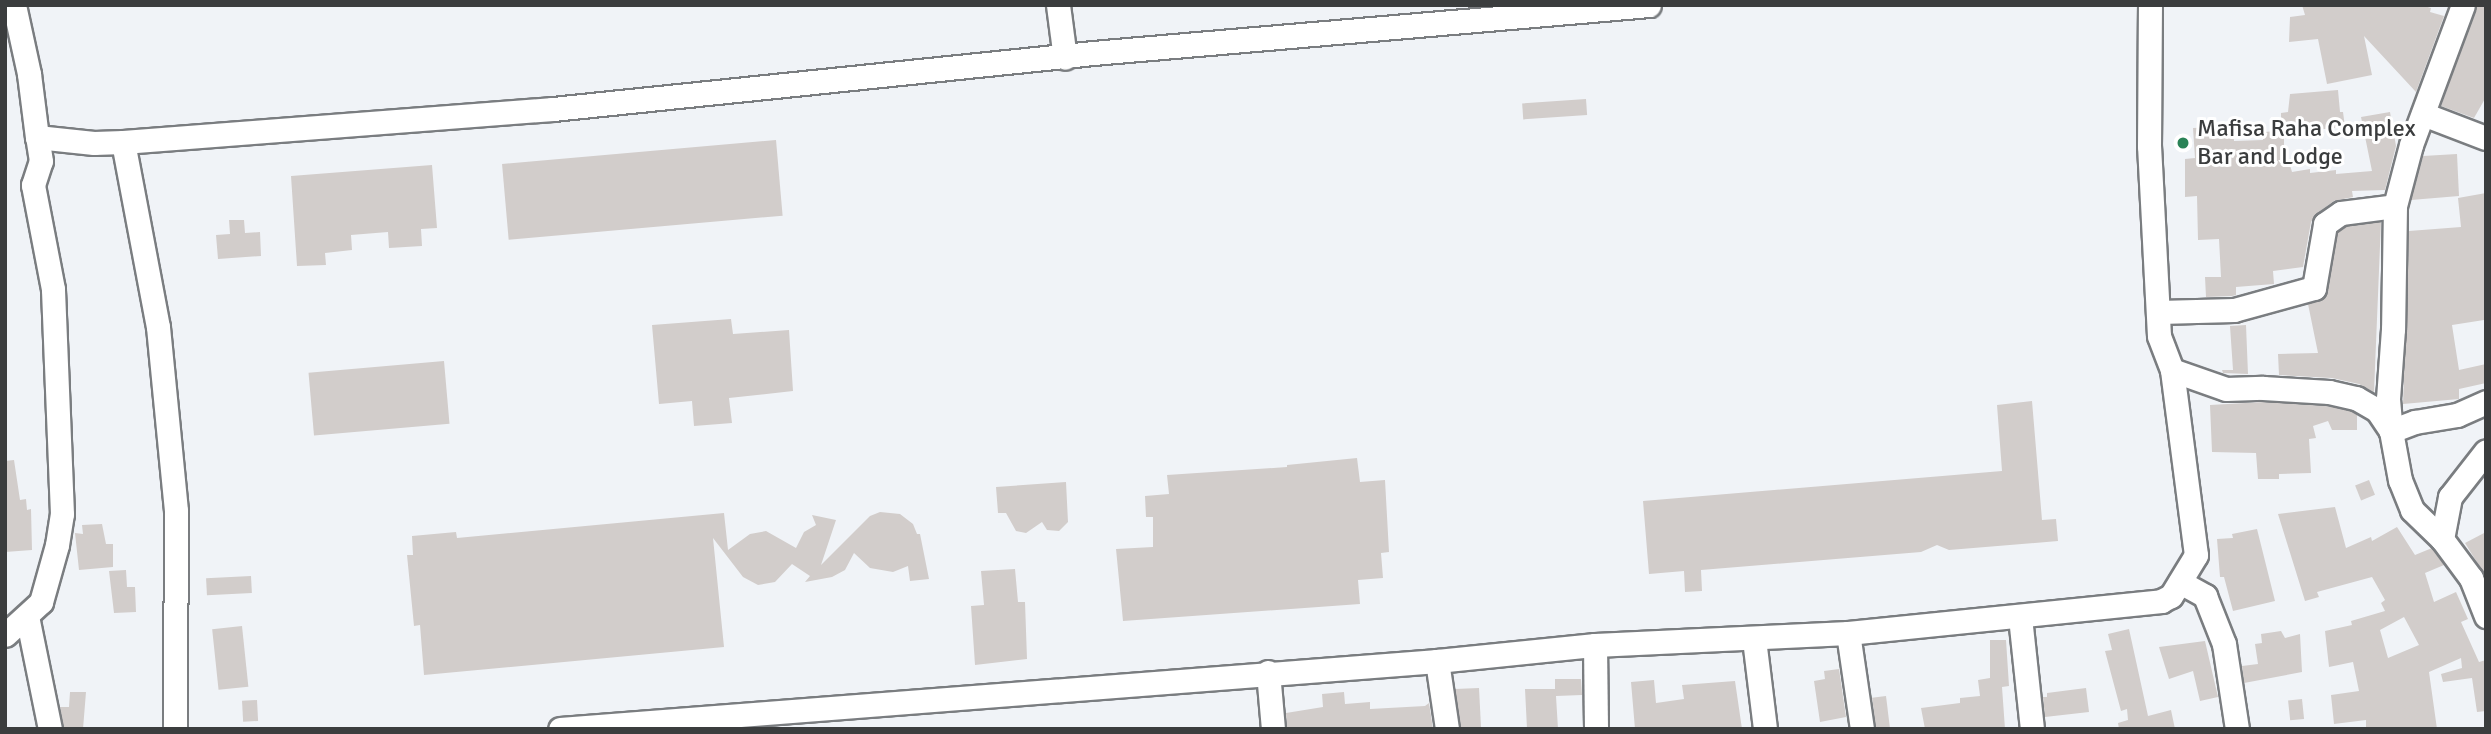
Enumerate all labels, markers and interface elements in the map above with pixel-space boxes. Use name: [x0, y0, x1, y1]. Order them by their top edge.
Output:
place label: Mafisa Raha Complex Bar and Lodge: [2197, 115, 2416, 171]
marker: Mafisa Raha Complex Bar and Lodge: [2175, 135, 2191, 151]

